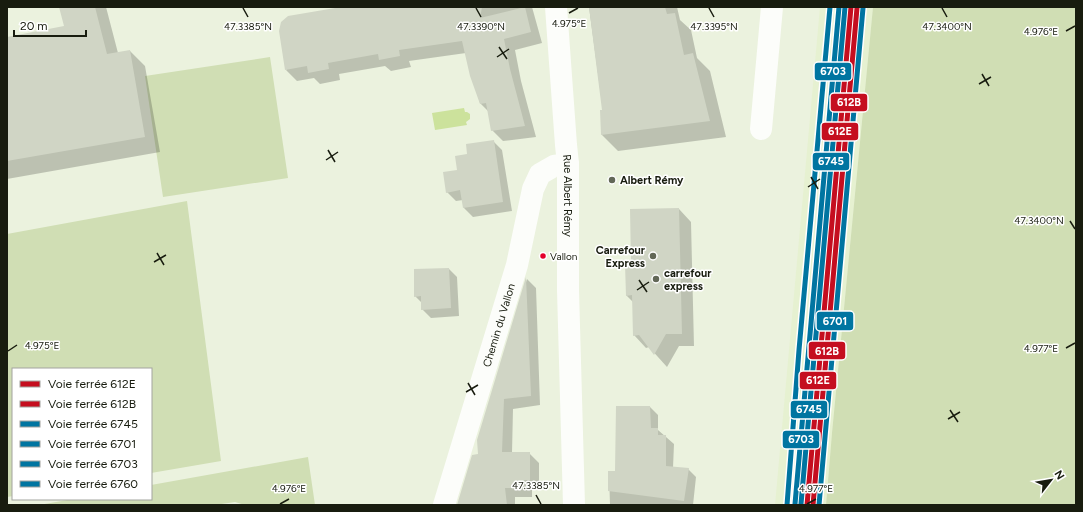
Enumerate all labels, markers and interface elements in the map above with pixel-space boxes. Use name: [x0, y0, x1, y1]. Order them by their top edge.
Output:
scale bar: [14, 12, 86, 38]
text: 4.975°E: [552, 17, 586, 30]
text: 20 m: [20, 19, 48, 33]
text: 47.3385°N: [224, 20, 272, 33]
text: 47.3390°N: [457, 20, 505, 33]
text: 47.3395°N: [690, 20, 738, 33]
text: 47.3400°N: [922, 20, 972, 33]
text: 4.976°E: [1024, 25, 1058, 38]
line badge: 6703: [814, 62, 852, 81]
text: 6703: [820, 65, 846, 78]
line badge: 612B: [830, 93, 868, 112]
text: 612B: [837, 96, 861, 109]
line badge: 612E: [821, 122, 859, 141]
text: 612E: [828, 125, 852, 138]
line badge: 6745: [812, 152, 850, 171]
street label: Rue Albert Rémy: [561, 154, 575, 237]
text: 6745: [818, 155, 844, 168]
place label: Albert Rémy: [620, 174, 684, 187]
marker: Albert Rémy: [607, 175, 617, 185]
text: 47.3400°N: [1014, 214, 1064, 227]
place label: Carrefour Express: [596, 244, 646, 270]
place label: Vallon: [550, 250, 578, 263]
marker: Vallon: [538, 251, 548, 261]
marker: Carrefour Express: [648, 251, 658, 261]
place label: carrefour express: [664, 267, 712, 293]
marker: carrefour express: [651, 274, 661, 284]
street label: Chemin du Vallon: [480, 282, 517, 368]
line badge: 6701: [816, 311, 854, 331]
text: 6701: [823, 315, 847, 328]
text: 4.975°E: [25, 339, 59, 352]
line badge: 612B: [808, 341, 846, 360]
text: 4.977°E: [1024, 342, 1058, 355]
text: 612B: [815, 345, 839, 358]
legend: [12, 368, 152, 500]
line badge: 612E: [799, 371, 837, 390]
text: 612E: [806, 374, 830, 387]
text: Voie ferrée 612E: [48, 377, 136, 391]
text: Voie ferrée 612B: [48, 397, 136, 411]
line badge: 6745: [790, 400, 828, 419]
text: 6745: [796, 403, 822, 416]
text: Voie ferrée 6745: [48, 417, 138, 431]
line badge: 6703: [782, 430, 820, 449]
text: 6703: [788, 433, 814, 446]
text: Voie ferrée 6701: [48, 437, 136, 451]
text: Voie ferrée 6703: [48, 457, 138, 471]
north arrow: [1031, 460, 1071, 500]
text: N: [1051, 468, 1067, 482]
text: Voie ferrée 6760: [48, 477, 138, 491]
text: 47.3385°N: [512, 479, 560, 492]
text: 4.976°E: [272, 482, 306, 495]
text: 4.977°E: [799, 482, 833, 495]

